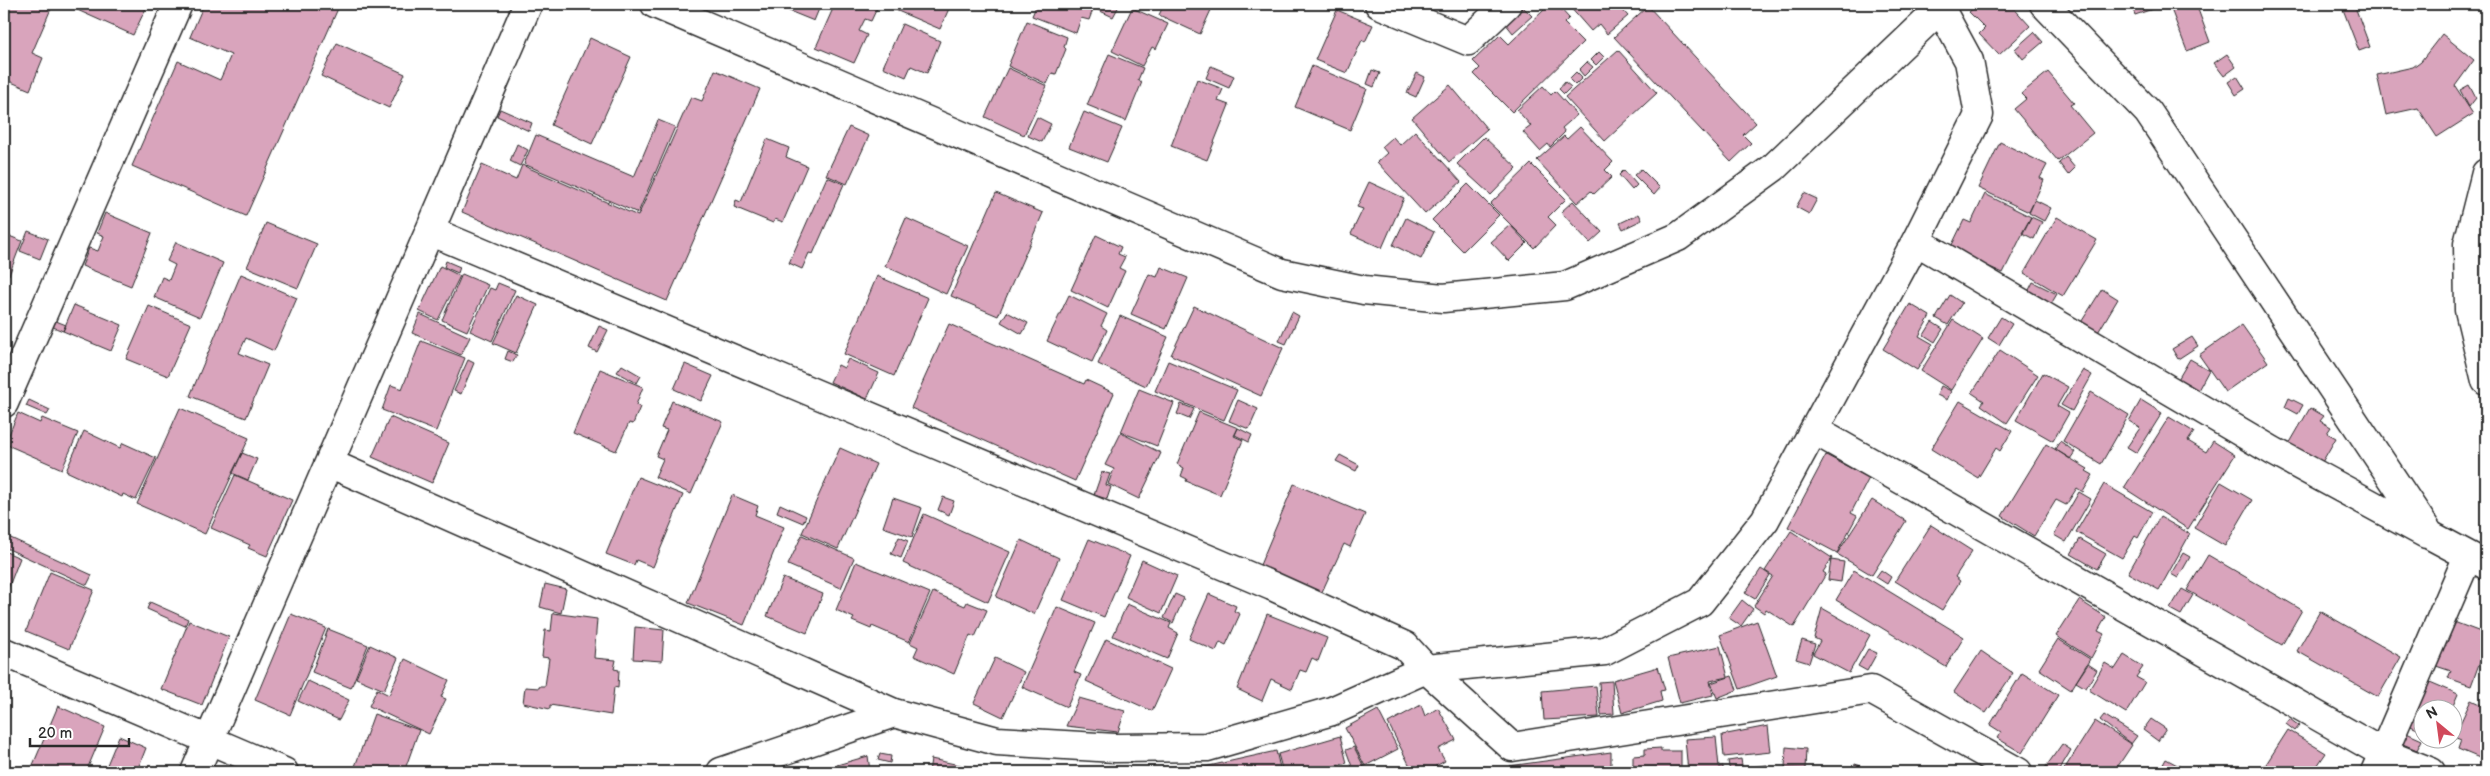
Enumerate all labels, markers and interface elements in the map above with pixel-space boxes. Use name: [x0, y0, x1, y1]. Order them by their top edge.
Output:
north arrow: [2412, 698, 2462, 748]
text: N: [2423, 703, 2441, 723]
scale bar: [30, 716, 129, 748]
text: 20 m: [38, 724, 72, 743]

